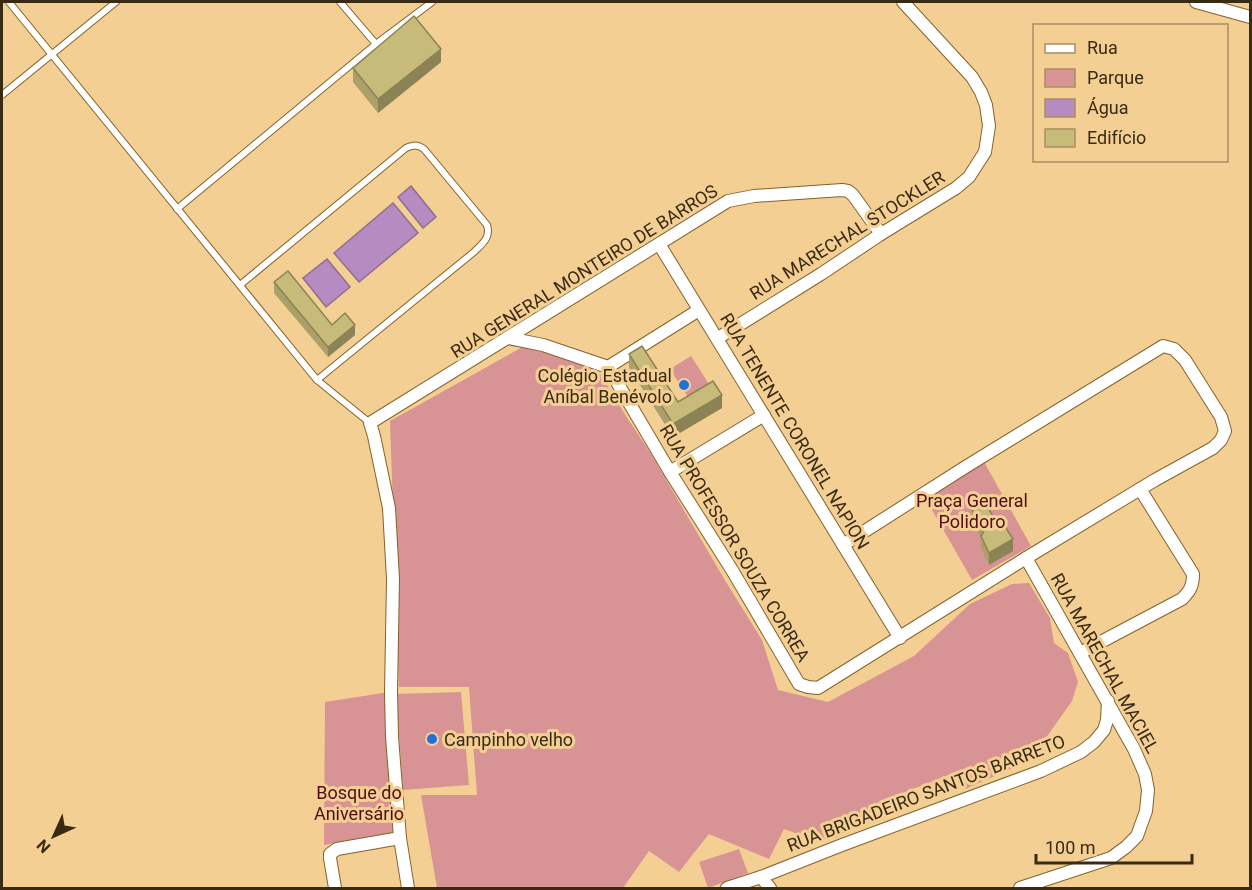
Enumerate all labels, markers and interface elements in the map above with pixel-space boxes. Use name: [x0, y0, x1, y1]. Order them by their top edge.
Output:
legend: [1033, 24, 1228, 162]
text: Rua: [1087, 37, 1118, 58]
text: Parque: [1087, 67, 1144, 88]
text: Água: [1087, 97, 1129, 118]
text: Edifício: [1087, 127, 1146, 148]
street label: RUA MARECHAL STOCKLER: [746, 166, 948, 304]
street label: RUA GENERAL MONTEIRO DE BARROS: [447, 180, 722, 362]
street label: RUA TENENTE CORONEL NAPION: [716, 309, 874, 553]
place label: Colégio Estadual Aníbal Benévolo: [537, 365, 672, 407]
marker: Colégio Estadual Aníbal Benévolo: [677, 378, 691, 392]
street label: RUA PROFESSOR SOUZA CORREA: [656, 420, 814, 666]
park label: Praça General Polidoro: [916, 490, 1028, 532]
street label: RUA MARECHAL MACIEL: [1047, 569, 1163, 757]
place label: Campinho velho: [444, 729, 573, 750]
street label: RUA BRIGADEIRO SANTOS BARRETO: [784, 730, 1068, 856]
marker: Campinho velho: [425, 732, 439, 746]
park label: Bosque do Aniversário: [314, 782, 404, 824]
north arrow: [24, 806, 84, 866]
scale bar: [1036, 827, 1192, 865]
text: N: [33, 836, 54, 857]
text: 100 m: [1045, 837, 1096, 858]

